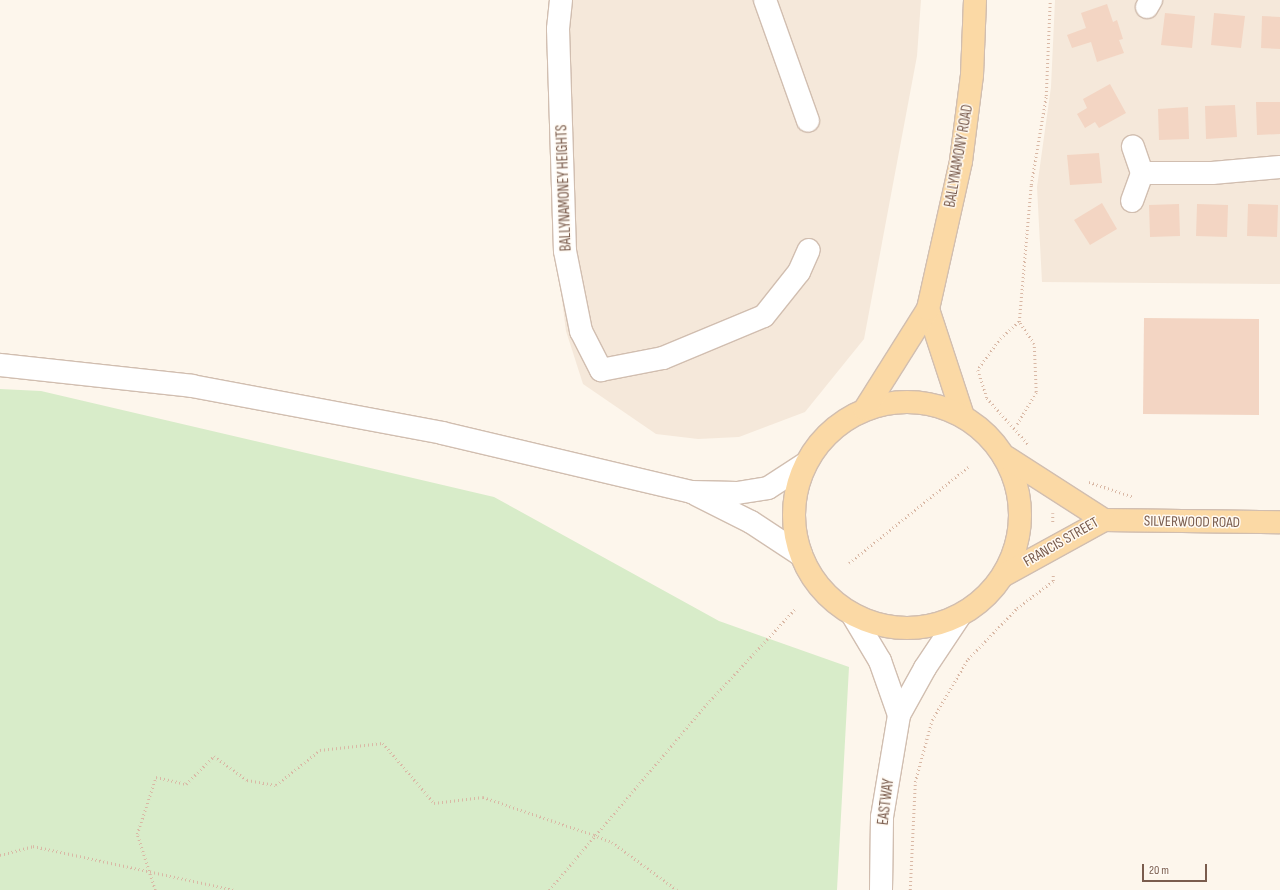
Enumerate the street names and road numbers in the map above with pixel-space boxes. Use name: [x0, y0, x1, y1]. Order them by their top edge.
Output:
street label: BALLYNAMONY ROAD: [941, 103, 977, 209]
street label: BALLYNAMONEY HEIGHTS: [553, 124, 575, 252]
street label: SILVERWOOD ROAD: [1144, 512, 1240, 532]
street label: FRANCIS STREET: [1020, 513, 1102, 571]
street label: EASTWAY: [874, 778, 898, 826]

